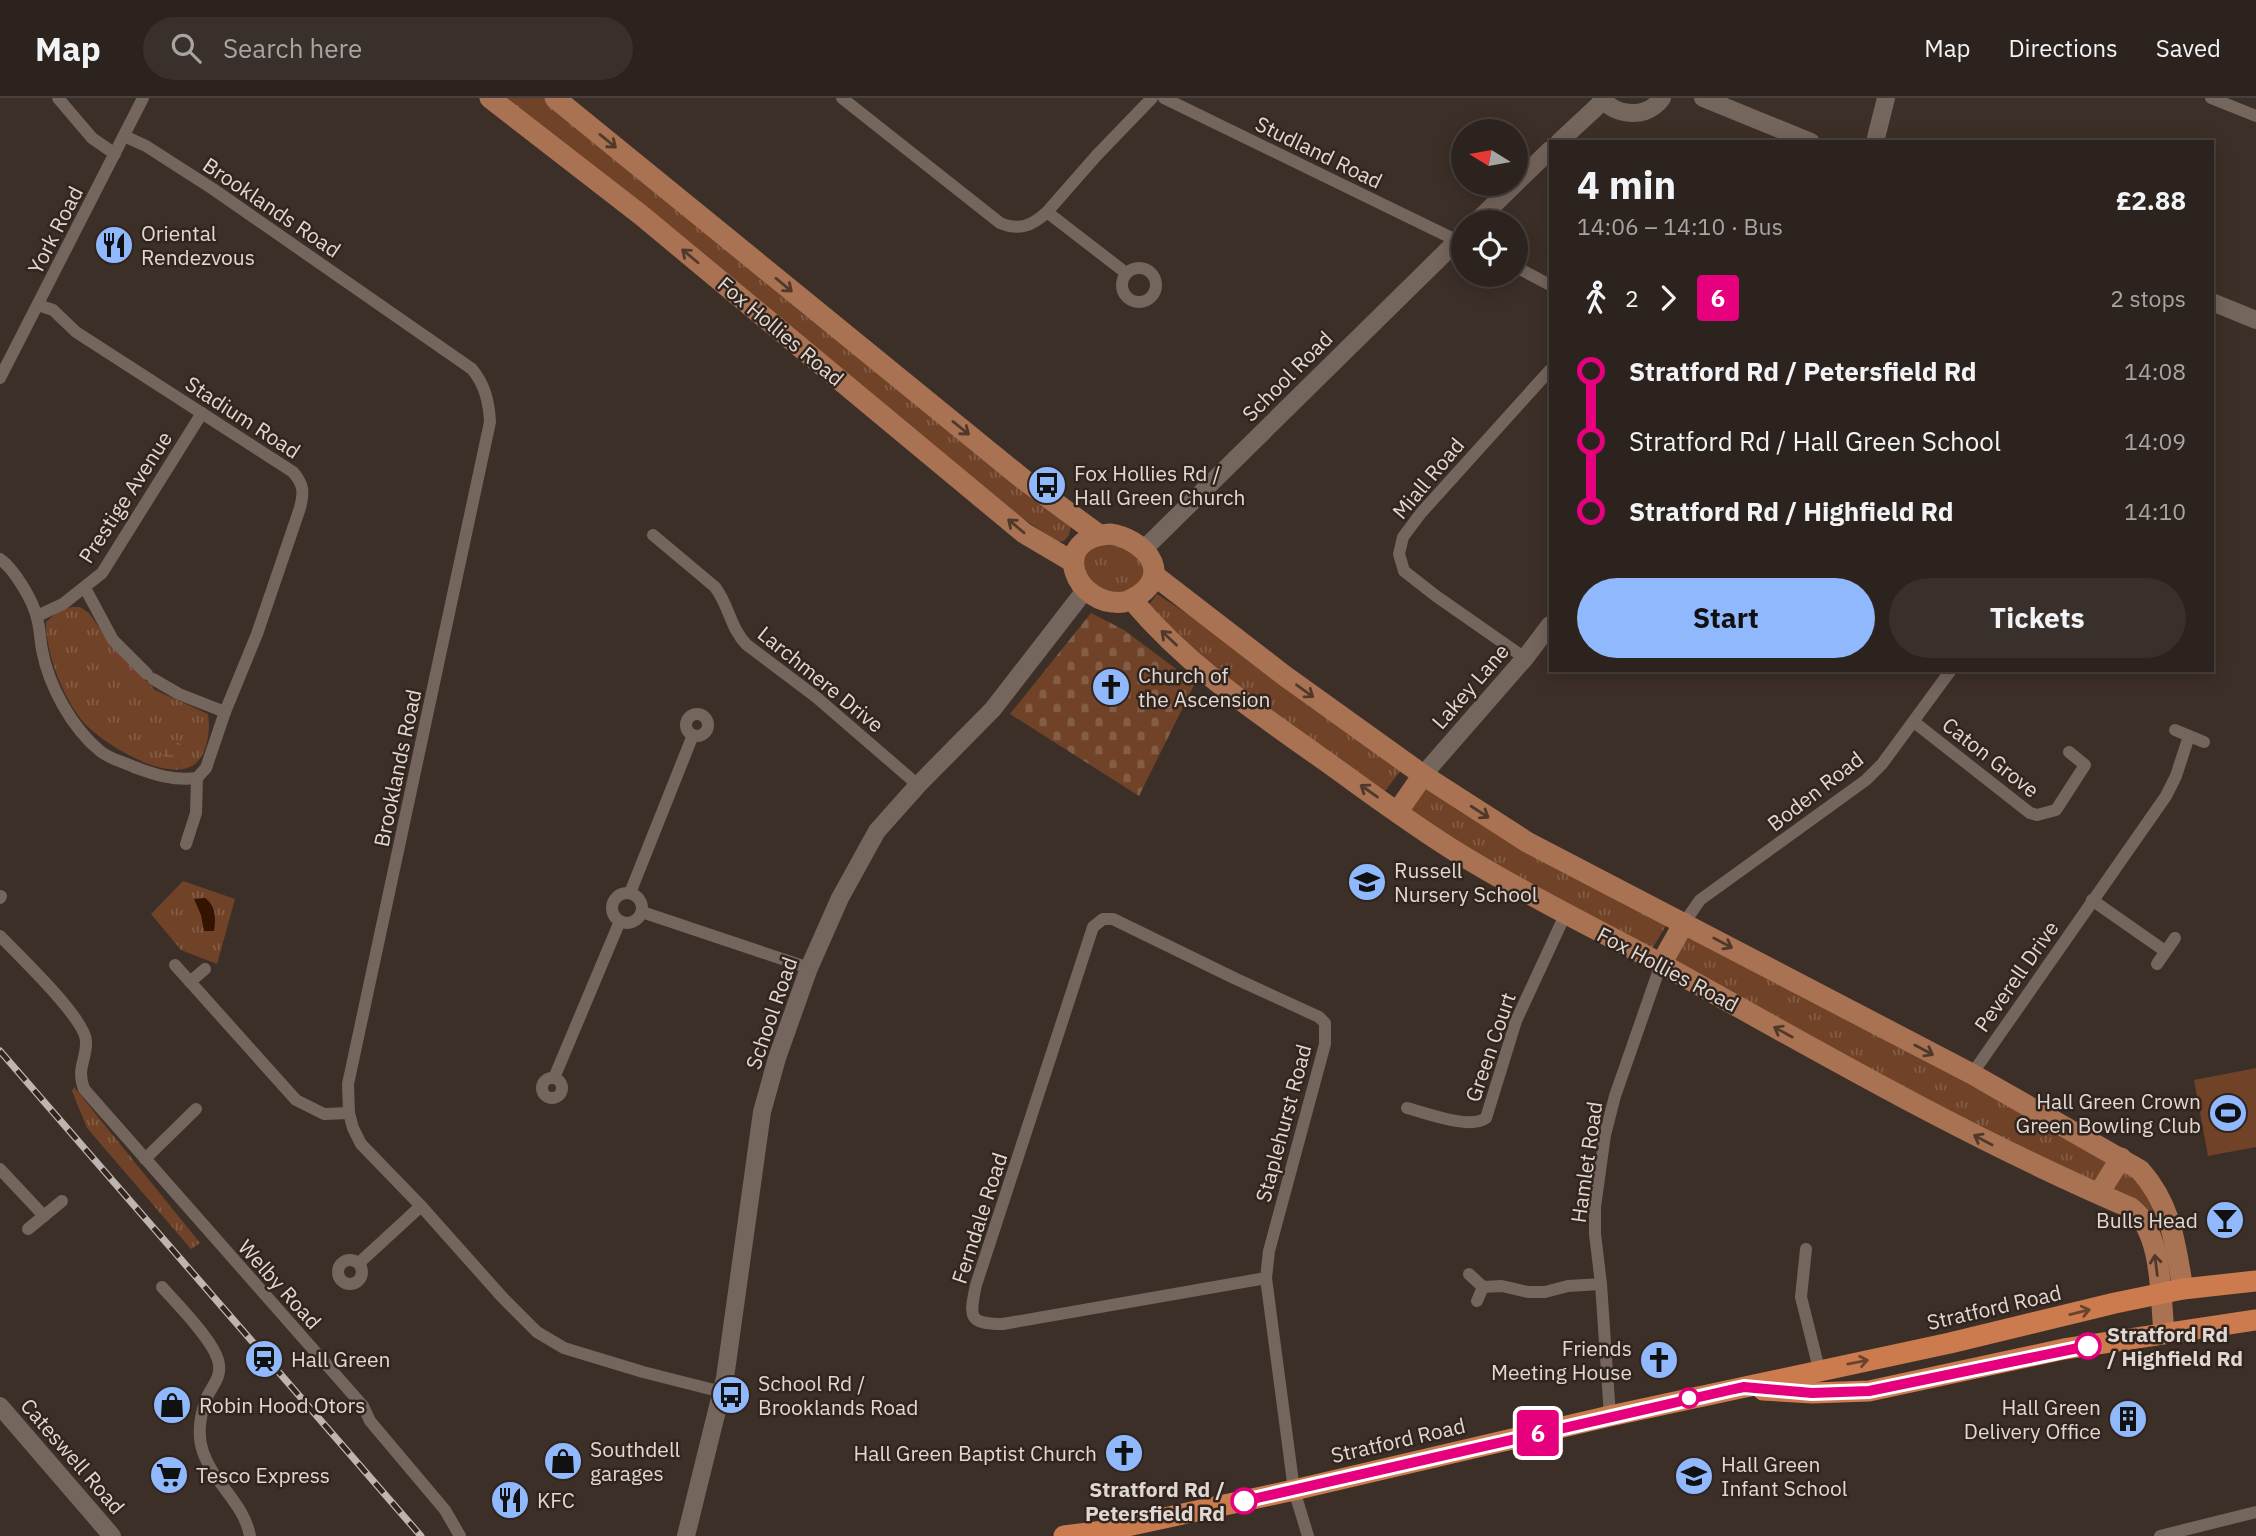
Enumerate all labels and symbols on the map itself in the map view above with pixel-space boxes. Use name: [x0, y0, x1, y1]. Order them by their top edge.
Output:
street label: Studland Road: [1251, 109, 1387, 195]
north arrow: [1451, 119, 1528, 196]
one-way arrow: [599, 133, 617, 149]
street label: Brooklands Road: [198, 151, 346, 263]
street label: York Road: [21, 181, 89, 279]
place label: Oriental Rendezvous: [141, 219, 255, 271]
restaurant icon: Oriental Rendezvous: [93, 224, 135, 266]
one-way arrow: [681, 248, 699, 263]
street label: Fox Hollies Road: [712, 270, 850, 392]
one-way arrow: [775, 277, 793, 292]
street label: School Road: [1236, 325, 1338, 427]
street label: Stadium Road: [180, 369, 306, 465]
one-way arrow: [952, 420, 970, 436]
street label: Prestige Avenue: [72, 426, 178, 568]
street label: Miall Road: [1386, 431, 1470, 525]
place label: Fox Hollies Rd / Hall Green Church: [1074, 459, 1245, 511]
bus stop icon: Fox Hollies Rd / Hall Green Church: [1026, 464, 1068, 506]
one-way arrow: [1007, 518, 1025, 534]
street label: Larchmere Drive: [752, 620, 890, 738]
one-way arrow: [1161, 630, 1178, 647]
street label: Lakey Lane: [1425, 637, 1515, 735]
place label: Church of the Ascension: [1138, 661, 1271, 713]
church icon: Church of the Ascension: [1090, 666, 1132, 708]
one-way arrow: [1296, 683, 1315, 698]
street label: Brooklands Road: [367, 687, 427, 849]
street label: Caton Grove: [1937, 710, 2045, 804]
street label: Boden Road: [1761, 745, 1869, 837]
one-way arrow: [1360, 784, 1379, 798]
one-way arrow: [1470, 805, 1490, 819]
place label: Russell Nursery School: [1394, 856, 1538, 908]
school or university icon: Russell Nursery School: [1346, 861, 1388, 903]
street label: Peverell Drive: [1967, 915, 2065, 1037]
street label: Fox Hollies Road: [1592, 920, 1744, 1018]
one-way arrow: [1712, 937, 1733, 951]
street label: School Road: [739, 953, 803, 1073]
street label: Green Court: [1458, 989, 1522, 1105]
one-way arrow: [1773, 1025, 1793, 1039]
street label: Staplehurst Road: [1248, 1041, 1318, 1205]
one-way arrow: [1914, 1043, 1934, 1057]
place label: Hall Green Crown Green Bowling Club: [2016, 1087, 2201, 1139]
sports icon: Hall Green Crown Green Bowling Club: [2207, 1092, 2249, 1134]
street label: Hamlet Road: [1564, 1100, 1608, 1224]
one-way arrow: [1973, 1133, 1994, 1146]
street label: Ferndale Road: [945, 1149, 1013, 1287]
bar icon: Bulls Head: [2204, 1199, 2246, 1241]
place label: Bulls Head: [2096, 1206, 2198, 1234]
street label: Welby Road: [232, 1233, 328, 1335]
one-way arrow: [2150, 1254, 2163, 1276]
street label: Stratford Road: [1924, 1278, 2064, 1336]
one-way arrow: [2068, 1305, 2091, 1318]
place label: Stratford Rd / Highfield Rd: [2107, 1320, 2243, 1372]
marker: Stratford Rd / Highfield Rd: [2075, 1333, 2101, 1359]
place label: Friends Meeting House: [1491, 1334, 1632, 1386]
station icon: Hall Green: [243, 1338, 285, 1380]
church icon: Friends Meeting House: [1638, 1339, 1680, 1381]
place label: Hall Green: [291, 1345, 391, 1373]
one-way arrow: [1846, 1354, 1869, 1368]
place label: School Rd / Brooklands Road: [758, 1369, 918, 1421]
bus stop icon: School Rd / Brooklands Road: [710, 1374, 752, 1416]
shop icon: Robin Hood Otors: [151, 1384, 193, 1426]
unlabelled marker: [1679, 1388, 1699, 1408]
place label: Robin Hood Otors: [199, 1391, 366, 1419]
street label: Cateswell Road: [15, 1392, 131, 1520]
place label: Hall Green Delivery Office: [1964, 1393, 2101, 1445]
building icon: Hall Green Delivery Office: [2107, 1398, 2149, 1440]
line badge: 6: [1515, 1410, 1561, 1456]
street label: Stratford Road: [1328, 1411, 1468, 1469]
church icon: Hall Green Baptist Church: [1103, 1432, 1145, 1474]
place label: Southdell garages: [590, 1435, 681, 1487]
place label: Hall Green Baptist Church: [854, 1439, 1097, 1467]
shop icon: Southdell garages: [542, 1440, 584, 1482]
place label: Hall Green Infant School: [1721, 1450, 1848, 1502]
supermarket icon: Tesco Express: [148, 1454, 190, 1496]
school or university icon: Hall Green Infant School: [1673, 1455, 1715, 1497]
place label: Tesco Express: [196, 1461, 330, 1489]
place label: Stratford Rd / Petersfield Rd: [1085, 1475, 1225, 1527]
restaurant icon: KFC: [489, 1479, 531, 1521]
place label: KFC: [537, 1486, 575, 1514]
marker: Stratford Rd / Petersfield Rd: [1231, 1488, 1257, 1514]

